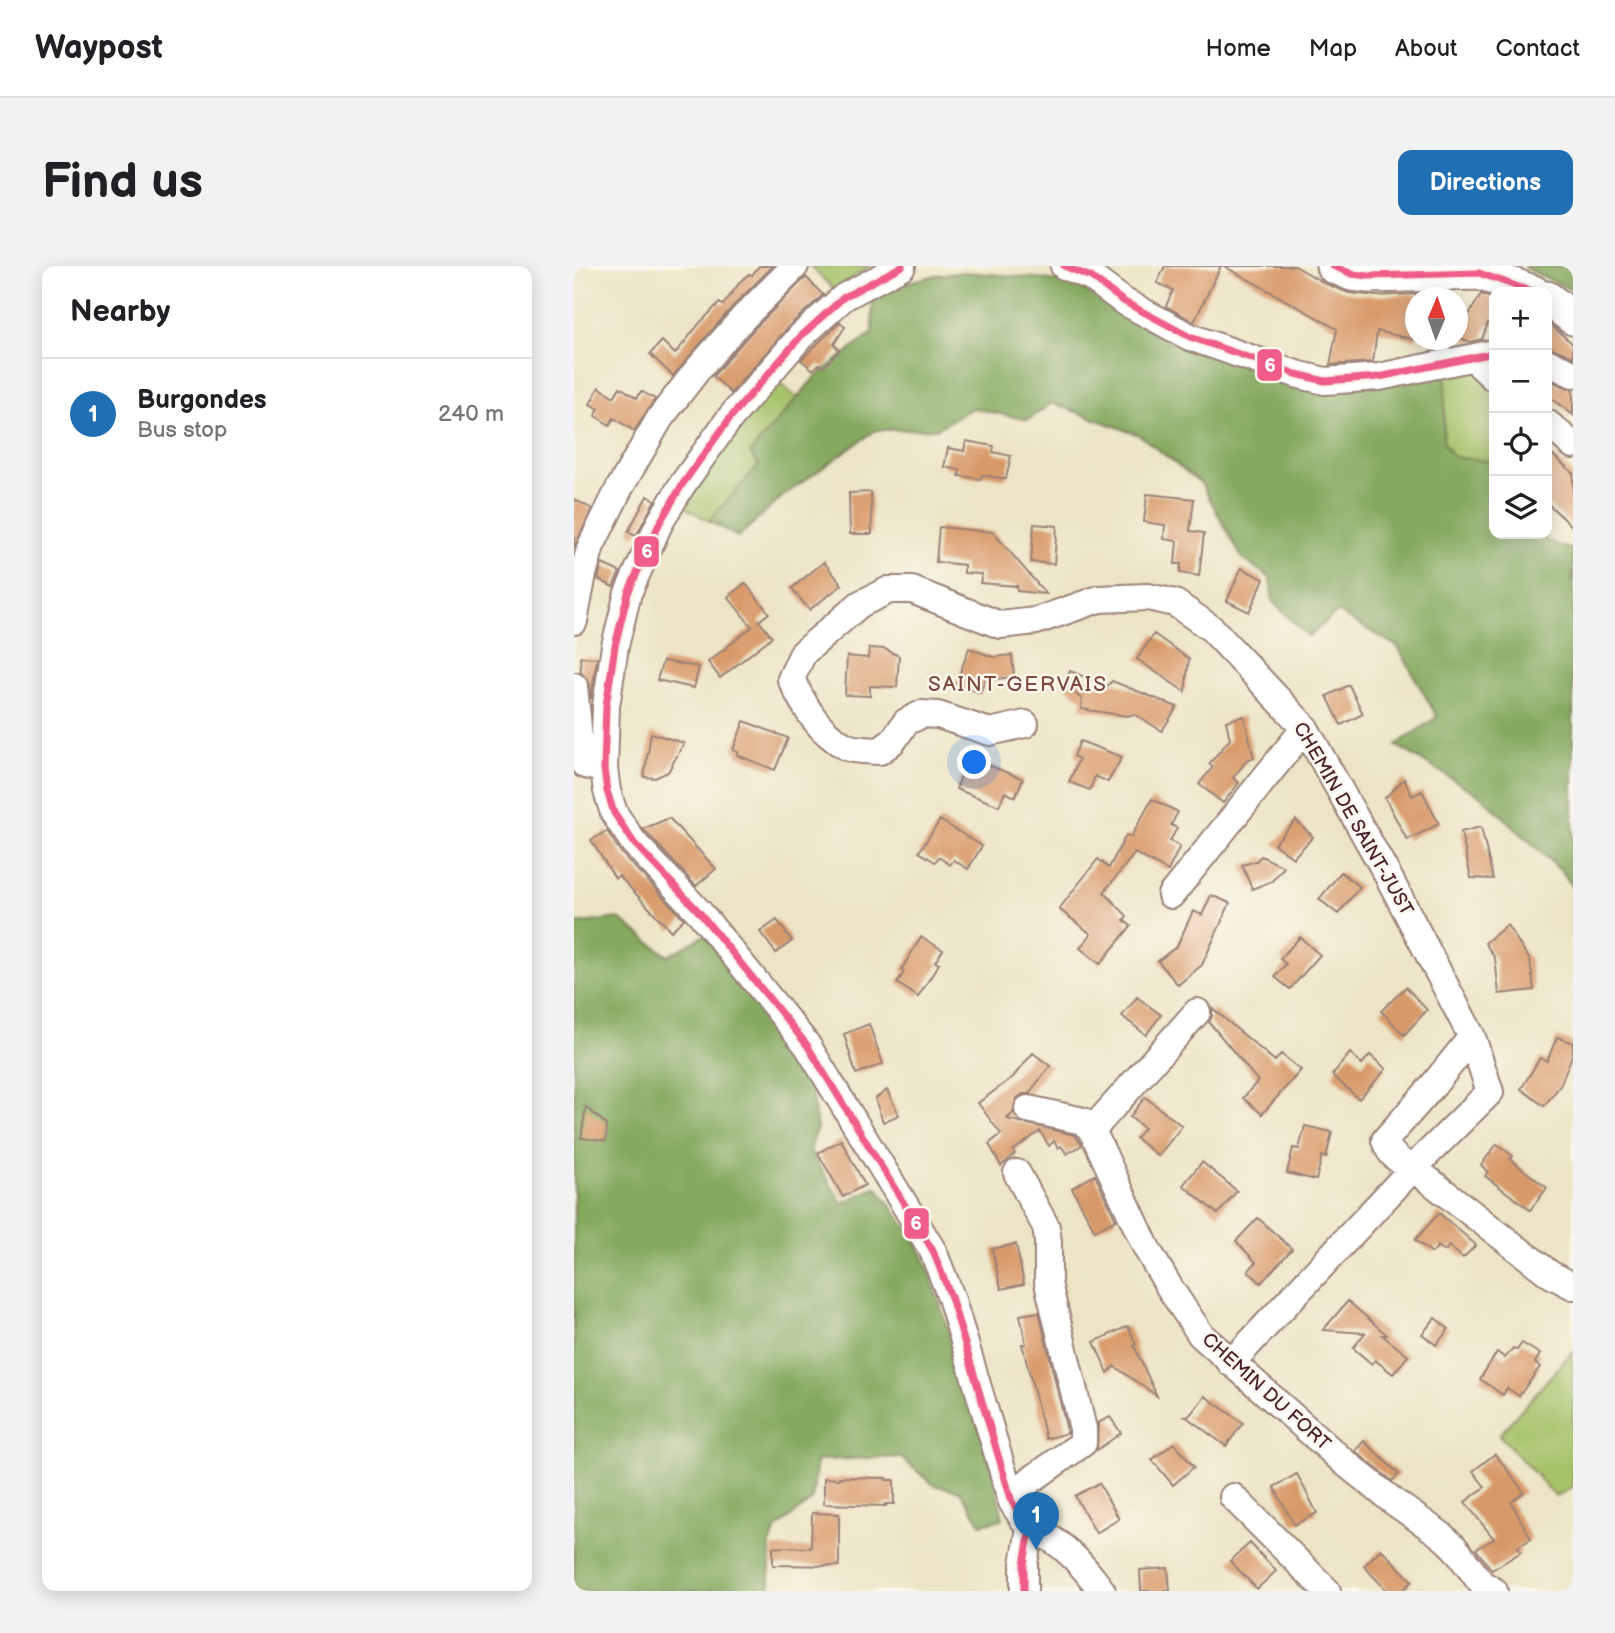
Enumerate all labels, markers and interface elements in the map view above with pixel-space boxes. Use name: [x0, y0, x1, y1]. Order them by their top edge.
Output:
text: Waypost: [35, 28, 163, 68]
text: Home: [1206, 34, 1271, 63]
text: Map: [1309, 34, 1357, 63]
text: About: [1395, 34, 1457, 63]
text: Contact: [1495, 34, 1580, 63]
button: Directions: [1398, 150, 1573, 215]
text: Find us: [42, 153, 203, 212]
north arrow: [1405, 287, 1468, 350]
map controls: [1489, 287, 1552, 539]
button: +: [1489, 287, 1552, 350]
text: Nearby: [70, 294, 170, 330]
line badge: 6: [1256, 348, 1283, 382]
button: −: [1489, 350, 1552, 413]
text: 6: [1264, 355, 1276, 378]
text: Burgondes: [137, 385, 267, 416]
text: 1: [88, 400, 98, 428]
text: 240 m: [438, 400, 504, 428]
button: locate: [1489, 413, 1552, 476]
text: Bus stop: [137, 416, 227, 444]
button: layers: [1489, 476, 1552, 539]
line badge: 6: [633, 535, 660, 568]
text: 6: [641, 541, 653, 564]
district label: SAINT-GERVAIS: [928, 672, 1108, 697]
street label: CHEMIN DE SAINT-JUST: [1288, 718, 1418, 920]
your location: [957, 745, 991, 779]
line badge: 6: [903, 1207, 930, 1240]
text: 6: [910, 1213, 922, 1236]
street label: CHEMIN DU FORT: [1197, 1328, 1336, 1456]
pin: 1: [1013, 1492, 1059, 1550]

